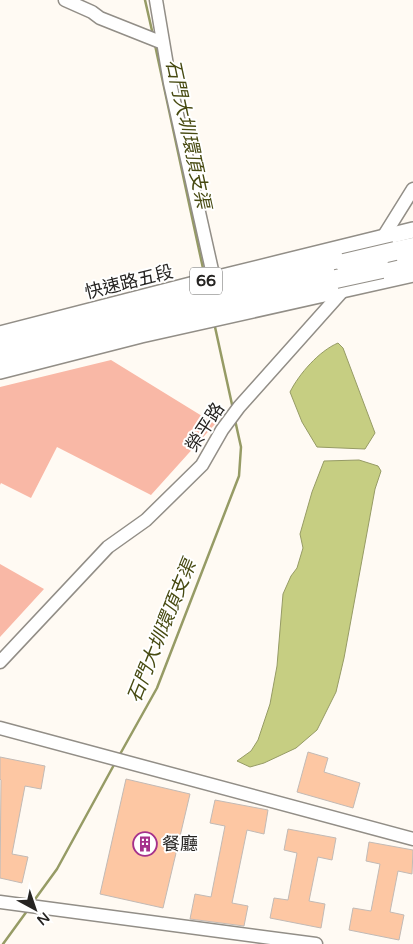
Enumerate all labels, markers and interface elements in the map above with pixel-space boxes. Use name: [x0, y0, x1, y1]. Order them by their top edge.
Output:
water label: 石門大圳環頂支渠: [161, 57, 215, 214]
street label: 快速路五段: [83, 260, 175, 304]
road number: 66: [190, 268, 222, 294]
street label: 榮平路: [181, 398, 229, 456]
water label: 石門大圳環頂支渠: [123, 554, 202, 706]
building icon: 餐廳: [132, 831, 158, 857]
place label: 餐廳: [162, 833, 198, 855]
north arrow: [10, 884, 60, 934]
text: N: [33, 908, 53, 929]

